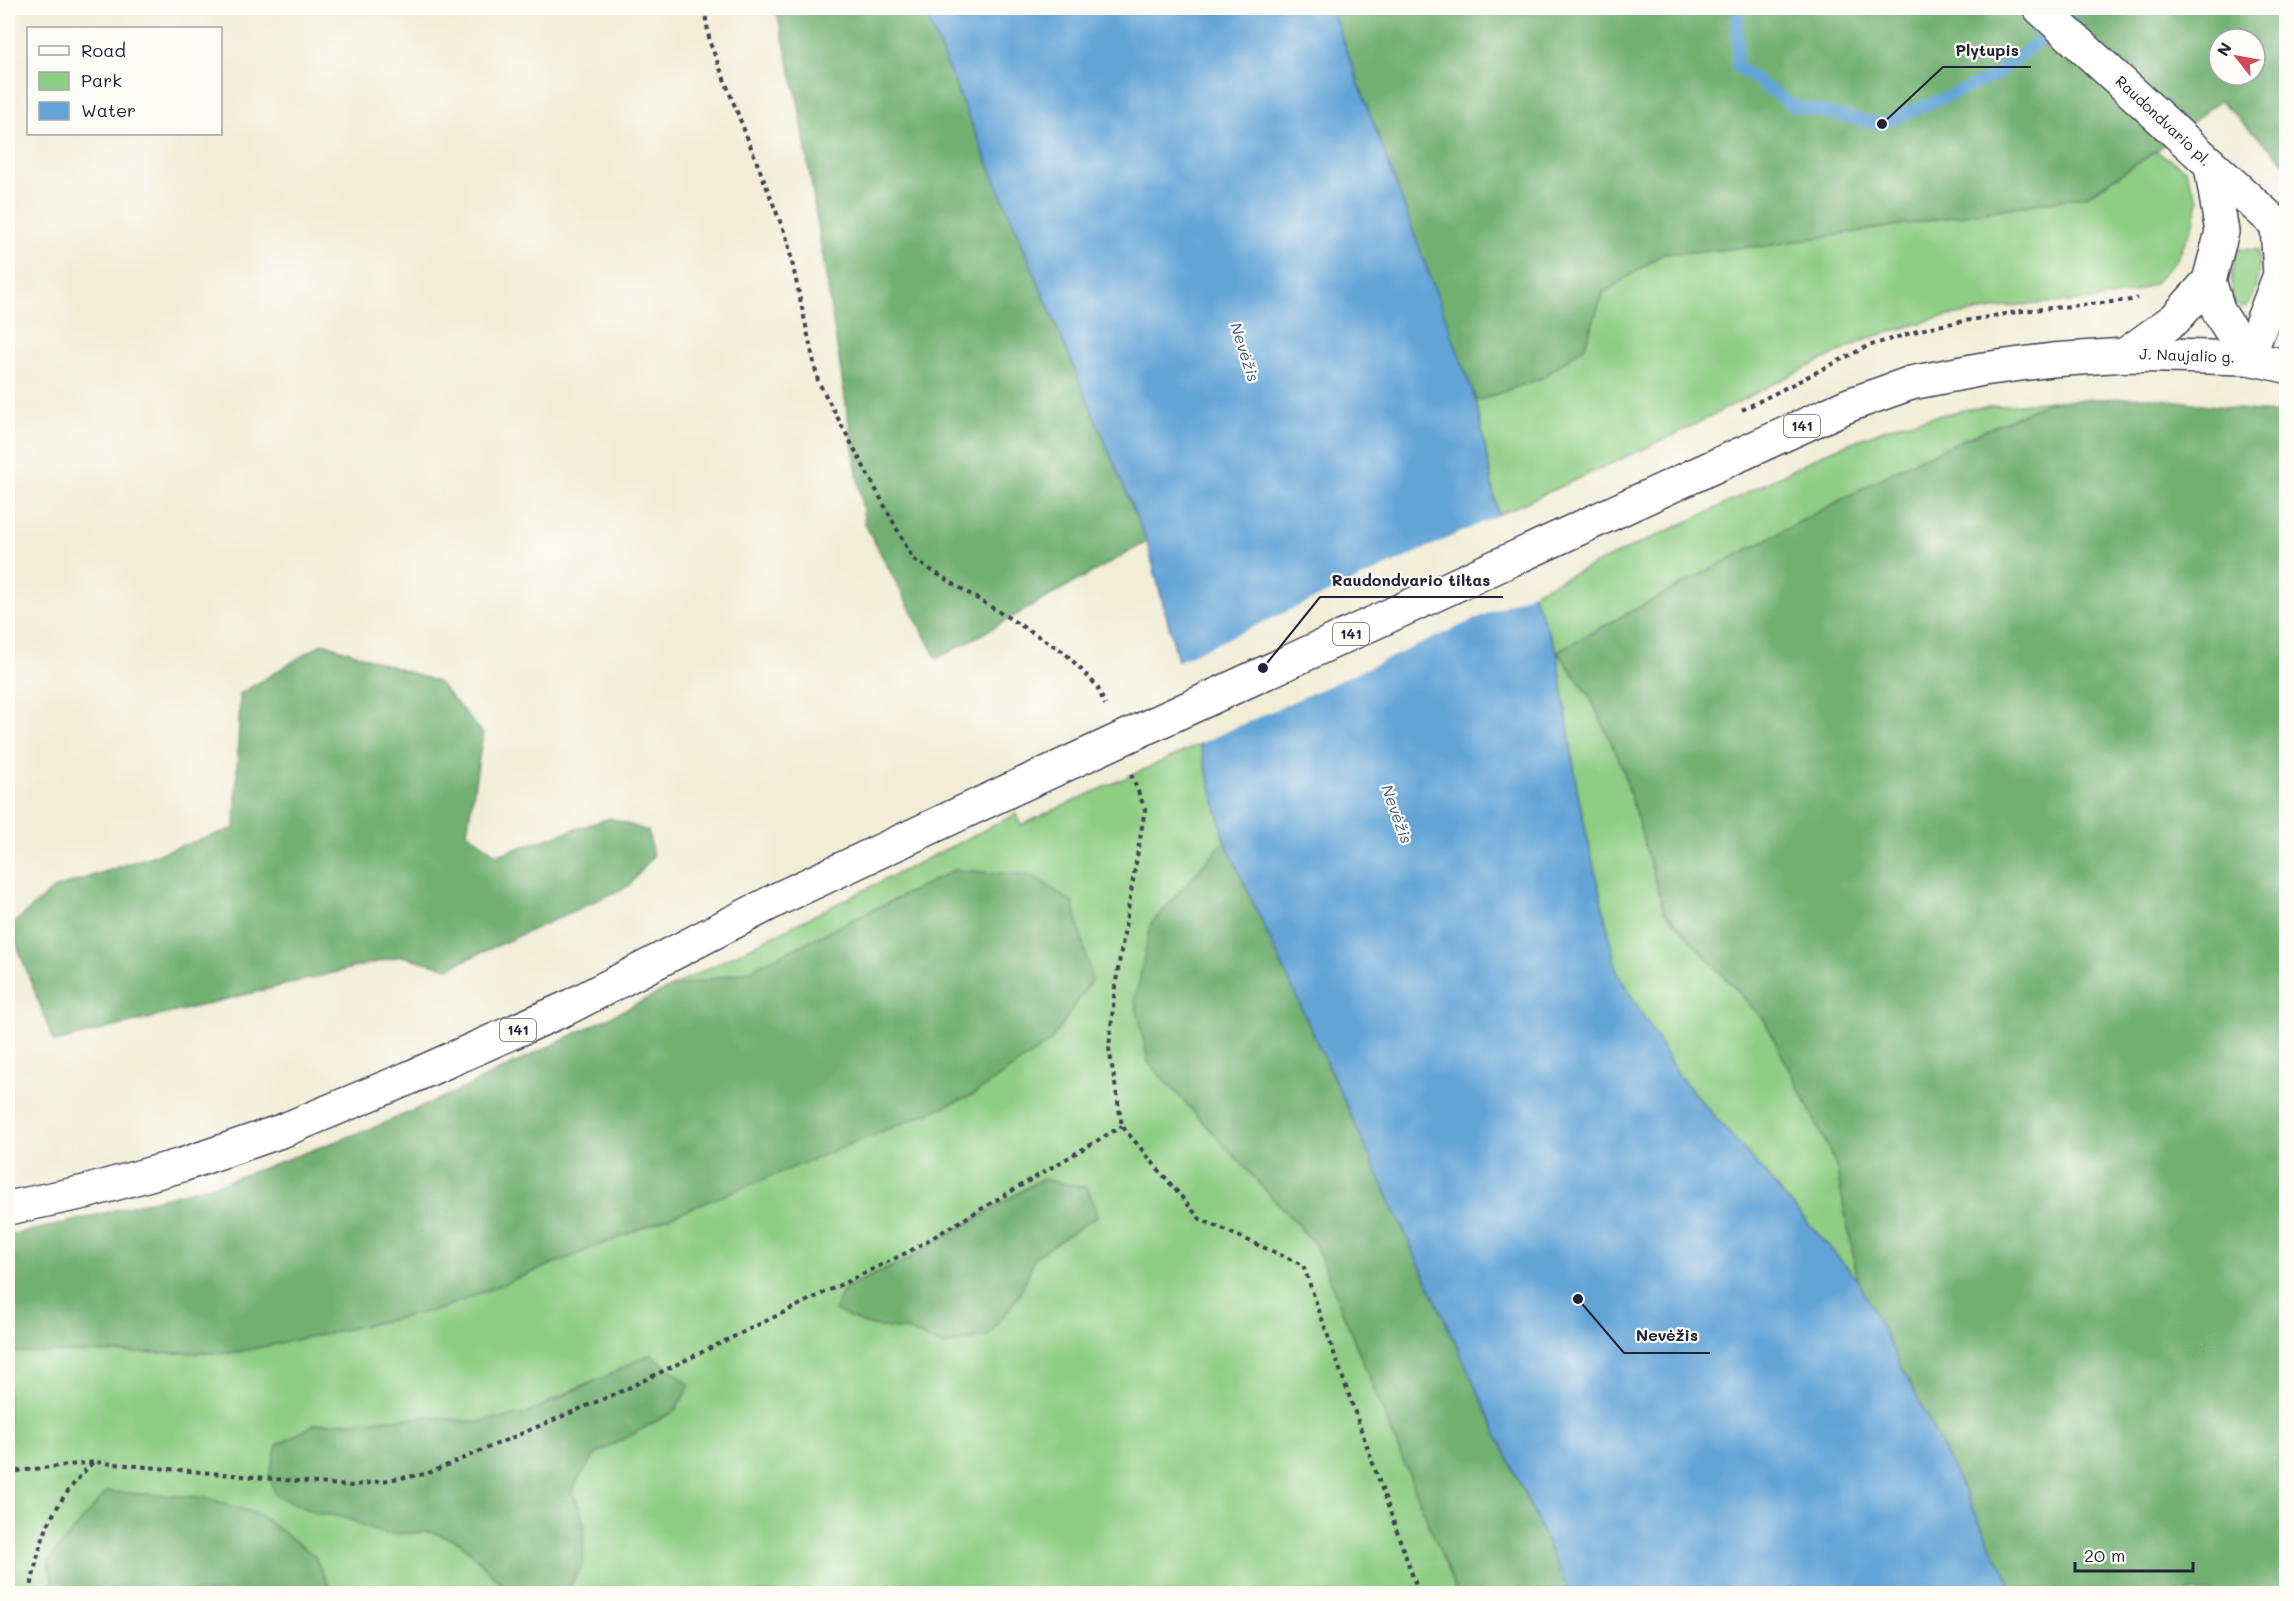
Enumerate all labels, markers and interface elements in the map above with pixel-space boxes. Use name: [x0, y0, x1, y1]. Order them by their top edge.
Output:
legend: [27, 27, 222, 135]
north arrow: [2207, 27, 2267, 87]
callout: Plytupis: [1943, 33, 2031, 67]
text: Road: [81, 38, 126, 62]
text: N: [2212, 38, 2236, 60]
text: Plytupis: [1955, 39, 2019, 60]
text: Park: [81, 68, 122, 92]
street label: Raudondvario pl.: [2112, 71, 2216, 170]
text: Water: [81, 98, 136, 122]
water label: Nevėžis: [1226, 320, 1265, 384]
street label: J. Naujalio g.: [2139, 343, 2235, 367]
road number: 141: [1784, 415, 1820, 437]
callout: Raudondvario tiltas: [1320, 563, 1503, 597]
text: Raudondvario tiltas: [1332, 569, 1490, 590]
road number: 141: [1333, 623, 1369, 645]
water label: Nevėžis: [1377, 781, 1418, 846]
road number: 141: [500, 1019, 536, 1041]
callout: Nevėžis: [1624, 1319, 1710, 1353]
text: Nevėžis: [1636, 1324, 1698, 1345]
scale bar: [2075, 1535, 2194, 1573]
text: 20 m: [2084, 1543, 2125, 1567]

